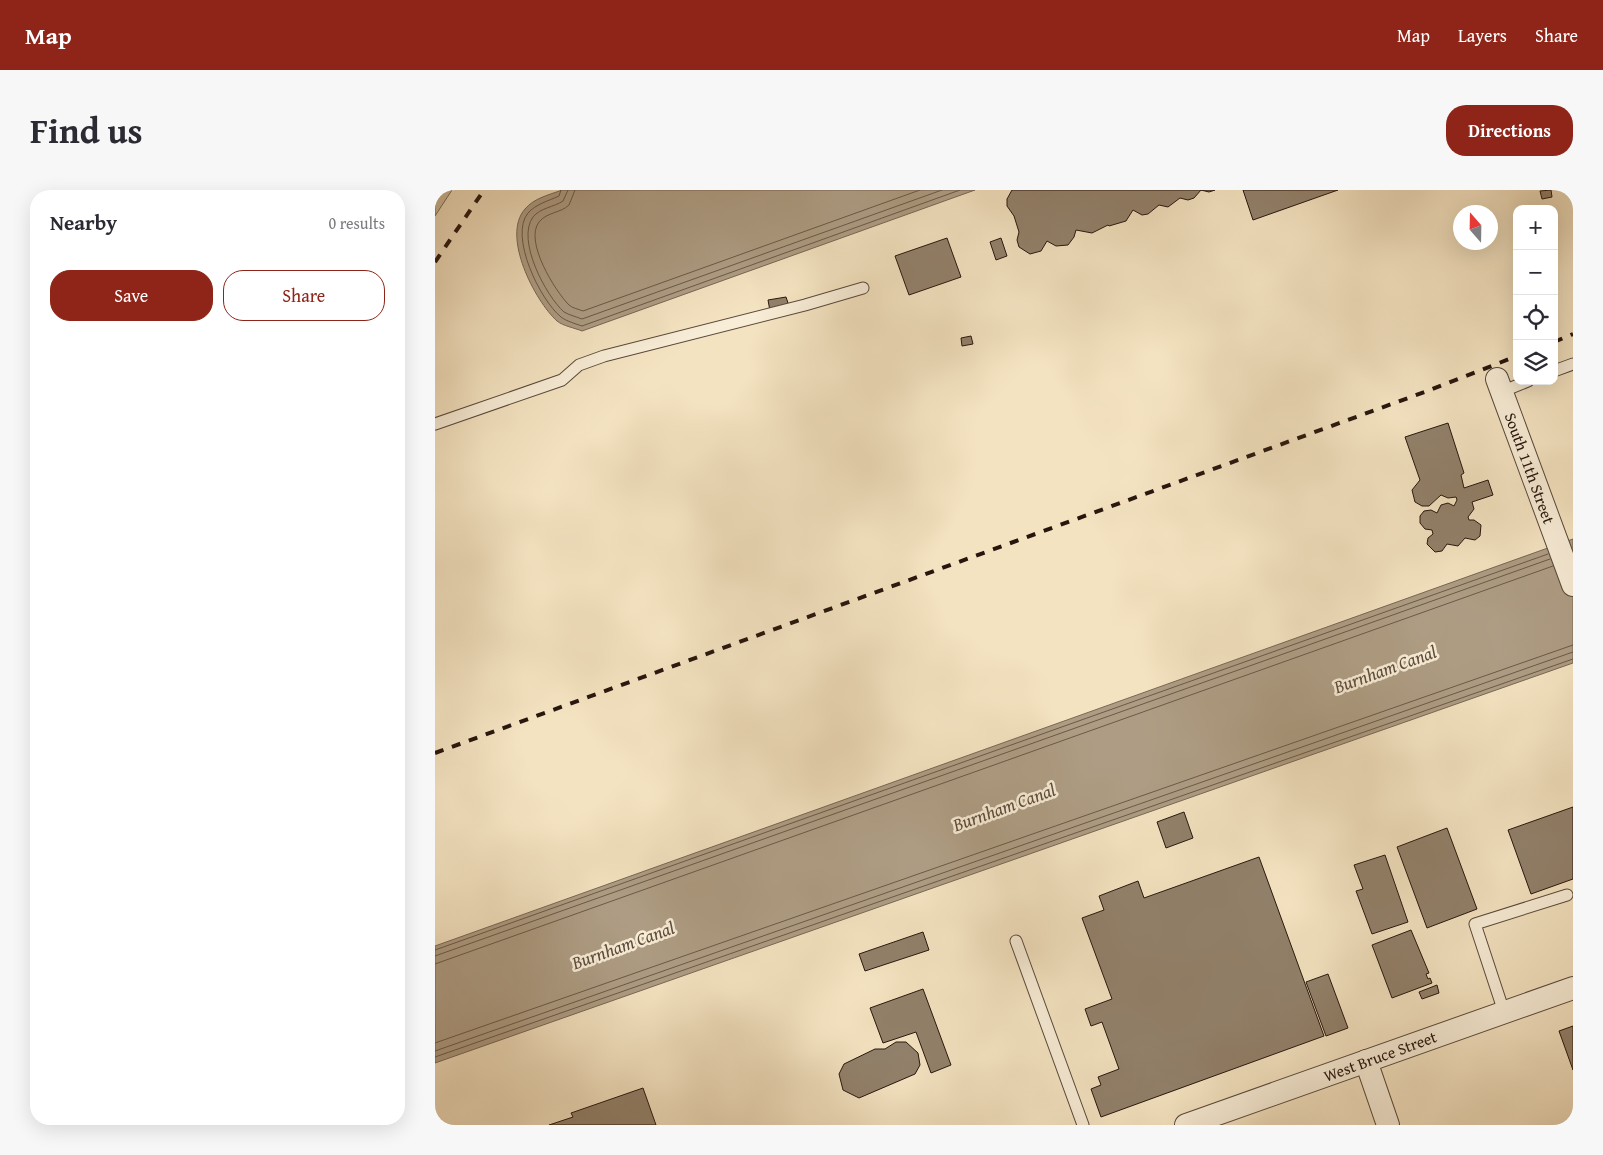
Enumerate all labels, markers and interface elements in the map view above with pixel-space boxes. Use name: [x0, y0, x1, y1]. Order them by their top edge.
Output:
text: Map: [25, 18, 72, 53]
text: Map: [1397, 22, 1430, 49]
text: Layers: [1458, 22, 1507, 49]
text: Share: [1535, 22, 1578, 49]
text: Find us: [30, 105, 143, 156]
button: Directions: [1446, 105, 1573, 156]
north arrow: [1453, 205, 1498, 250]
map controls: [1513, 205, 1558, 385]
button: +: [1513, 205, 1558, 250]
text: Nearby: [50, 207, 117, 238]
text: 0 results: [328, 211, 385, 235]
button: −: [1513, 250, 1558, 295]
button: Save: [50, 270, 213, 321]
button: Share: [223, 270, 385, 321]
button: locate: [1513, 295, 1558, 340]
button: layers: [1513, 340, 1558, 385]
street label: South 11th Street: [1499, 409, 1561, 527]
water label: Burnham Canal: [1329, 638, 1441, 700]
water label: Burnham Canal: [948, 776, 1060, 838]
water label: Burnham Canal: [567, 914, 679, 976]
street label: West Bruce Street: [1320, 1024, 1440, 1088]

